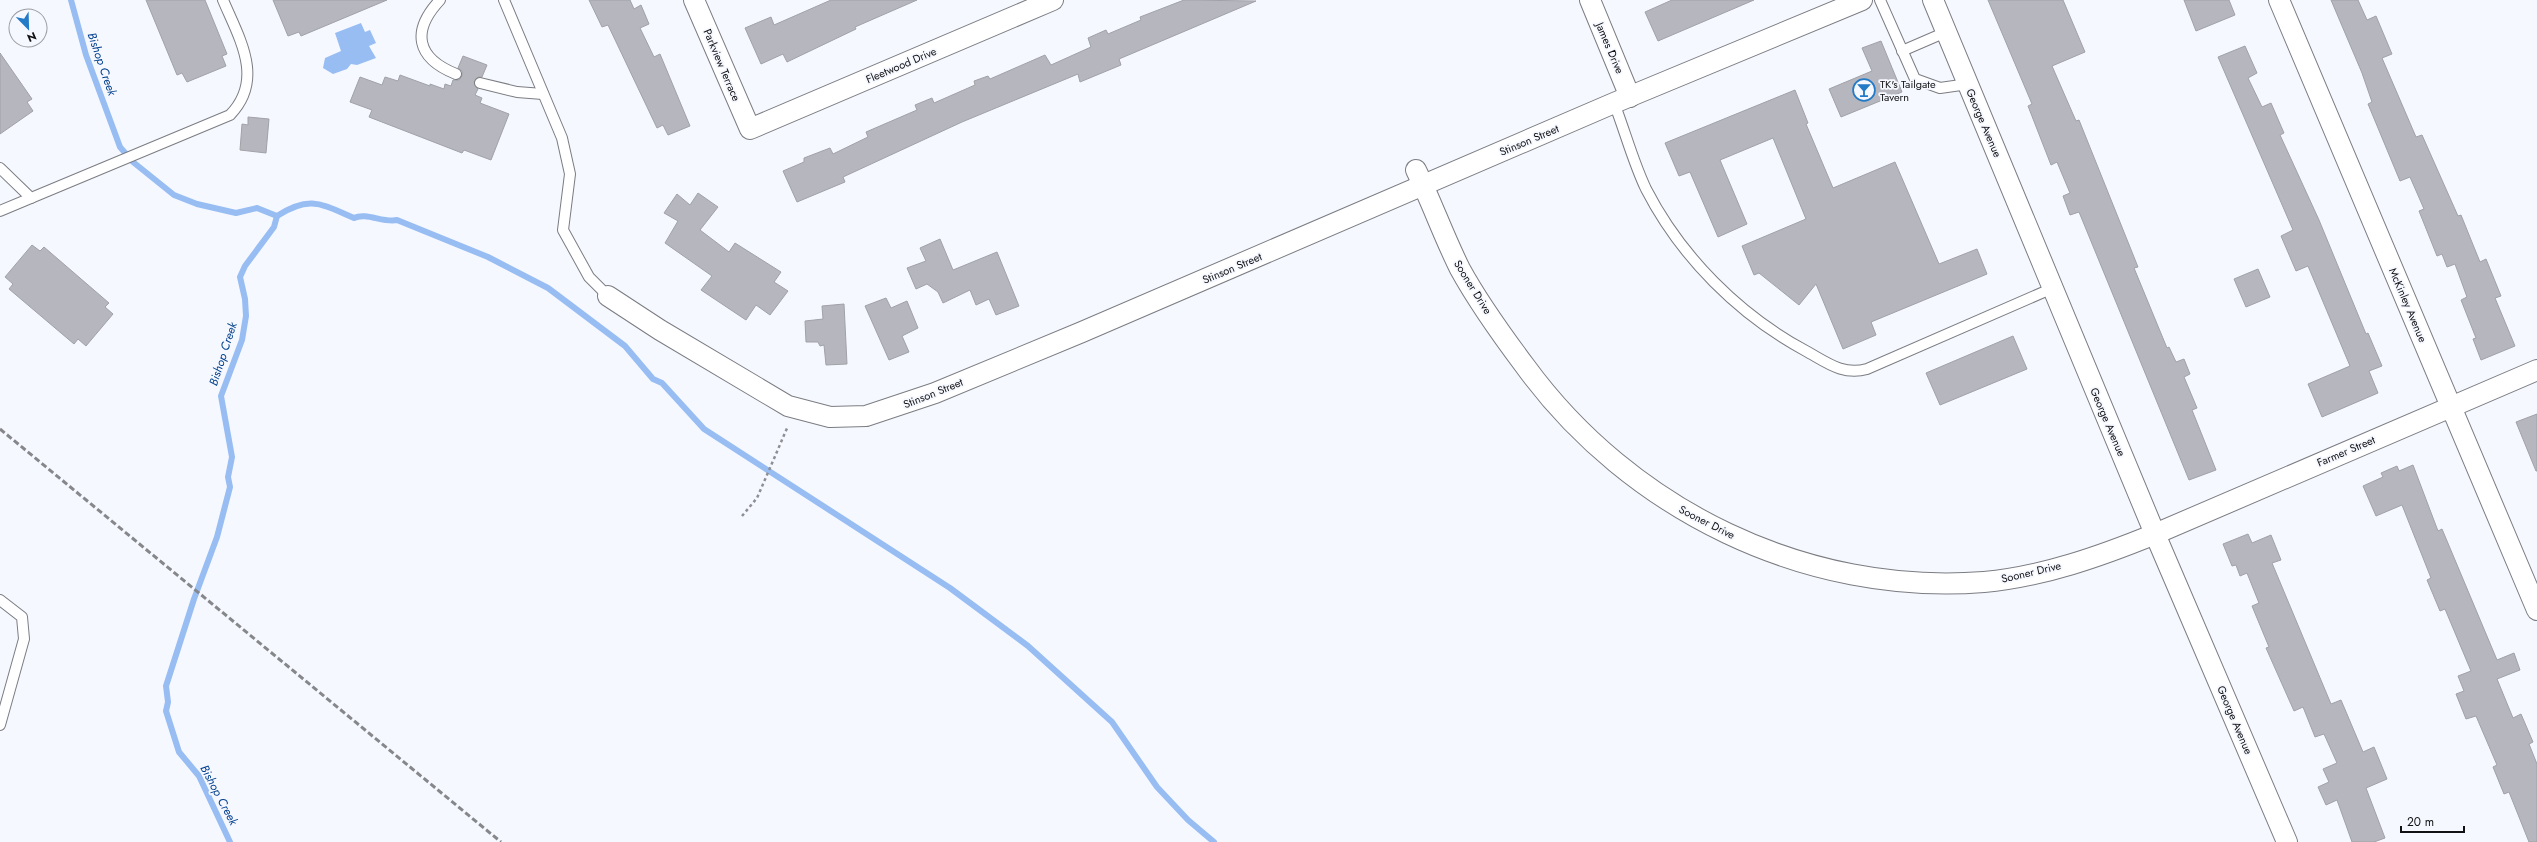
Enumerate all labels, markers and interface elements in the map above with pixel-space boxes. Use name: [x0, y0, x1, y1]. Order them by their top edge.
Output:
north arrow: [8, 8, 48, 48]
street label: James Drive: [1591, 18, 1628, 76]
street label: Parkview Terrace: [700, 26, 745, 104]
text: N: [25, 28, 39, 46]
water label: Bishop Creek: [83, 30, 122, 99]
street label: Fleetwood Drive: [863, 43, 939, 87]
place label: TK's Tailgate Tavern: [1880, 76, 1936, 105]
bar icon: TK's Tailgate Tavern: [1851, 77, 1877, 103]
street label: George Avenue: [1962, 86, 2006, 160]
street label: Stinson Street: [1497, 120, 1561, 160]
street label: Stinson Street: [1200, 248, 1264, 288]
street label: Sooner Drive: [1450, 257, 1496, 317]
street label: McKinley Avenue: [2385, 265, 2431, 345]
water label: Bishop Creek: [204, 319, 242, 388]
street label: Stinson Street: [901, 374, 966, 412]
street label: George Avenue: [2086, 385, 2130, 459]
street label: Farmer Street: [2314, 431, 2378, 470]
street label: Sooner Drive: [1676, 501, 1738, 543]
street label: Sooner Drive: [1999, 557, 2063, 587]
street label: George Avenue: [2213, 683, 2257, 757]
water label: Bishop Creek: [196, 762, 243, 829]
scale bar: [2401, 808, 2464, 834]
text: 20 m: [2407, 813, 2434, 831]

